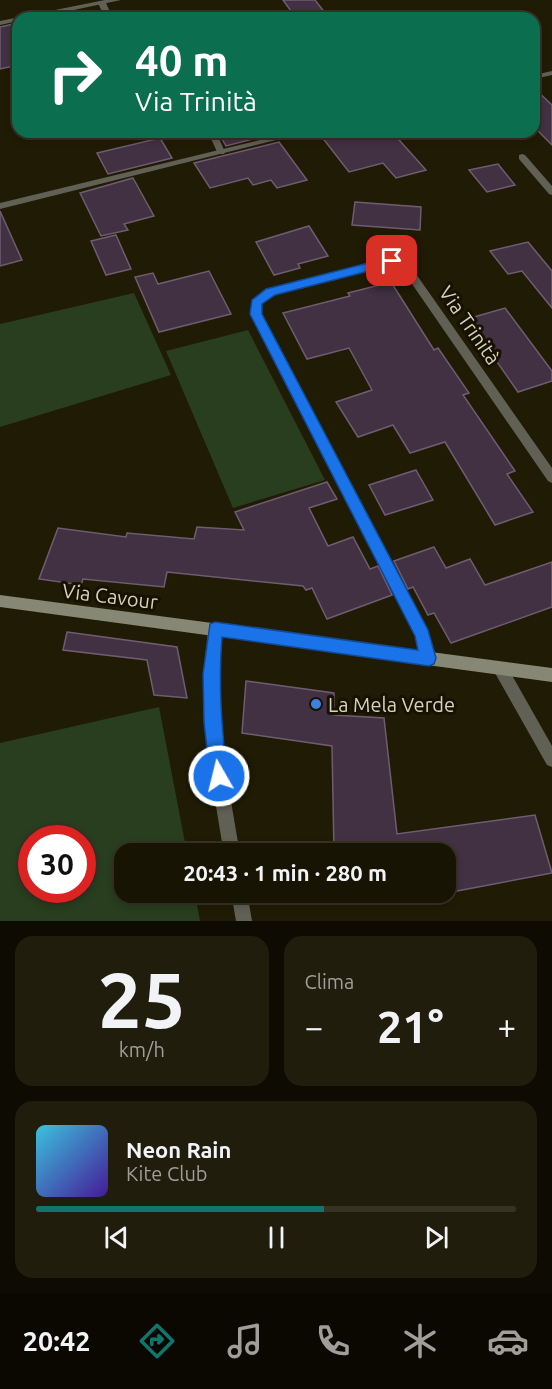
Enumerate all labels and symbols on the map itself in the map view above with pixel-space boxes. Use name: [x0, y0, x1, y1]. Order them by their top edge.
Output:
pin: [366, 235, 417, 286]
street label: Via Trinità: [435, 281, 505, 369]
street label: Via Cavour: [61, 579, 159, 613]
place label: La Mela Verde: [328, 693, 455, 716]
marker: La Mela Verde: [309, 697, 323, 711]
position arrow: [187, 744, 251, 808]
speed limit sign: 30: [18, 825, 96, 903]

